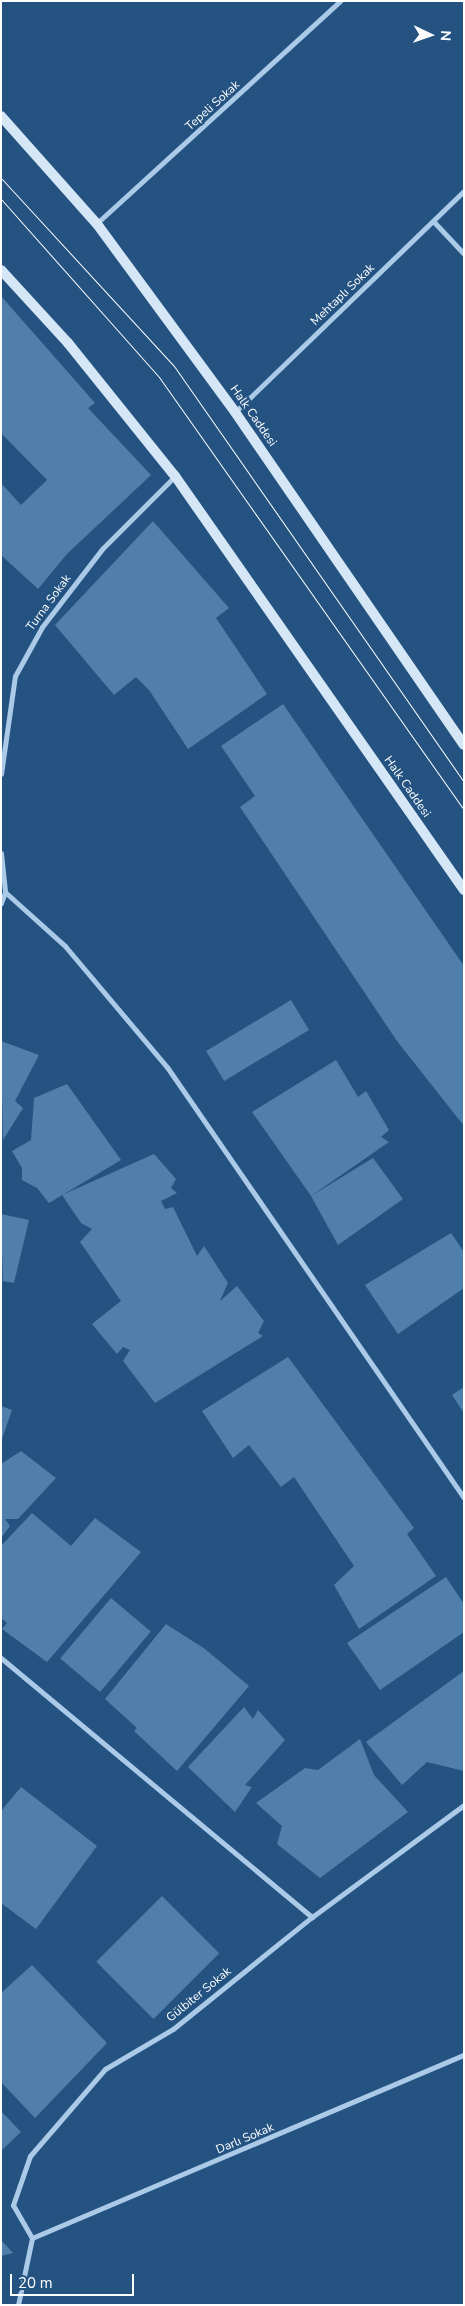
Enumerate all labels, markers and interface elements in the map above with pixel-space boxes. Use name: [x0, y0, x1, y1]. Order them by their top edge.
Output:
north arrow: [405, 10, 455, 60]
text: N: [436, 30, 455, 42]
street label: Tepeli Sokak: [183, 78, 243, 134]
street label: Mehtaplı Sokak: [308, 261, 378, 329]
street label: Halk Caddesi: [227, 383, 279, 449]
street label: Turna Sokak: [24, 572, 74, 634]
street label: Halk Caddesi: [381, 754, 433, 820]
street label: Gülbiter Sokak: [164, 1965, 234, 2025]
street label: Darlı Sokak: [214, 2120, 276, 2158]
scale bar: [12, 2264, 136, 2296]
text: 20 m: [18, 2273, 53, 2293]

